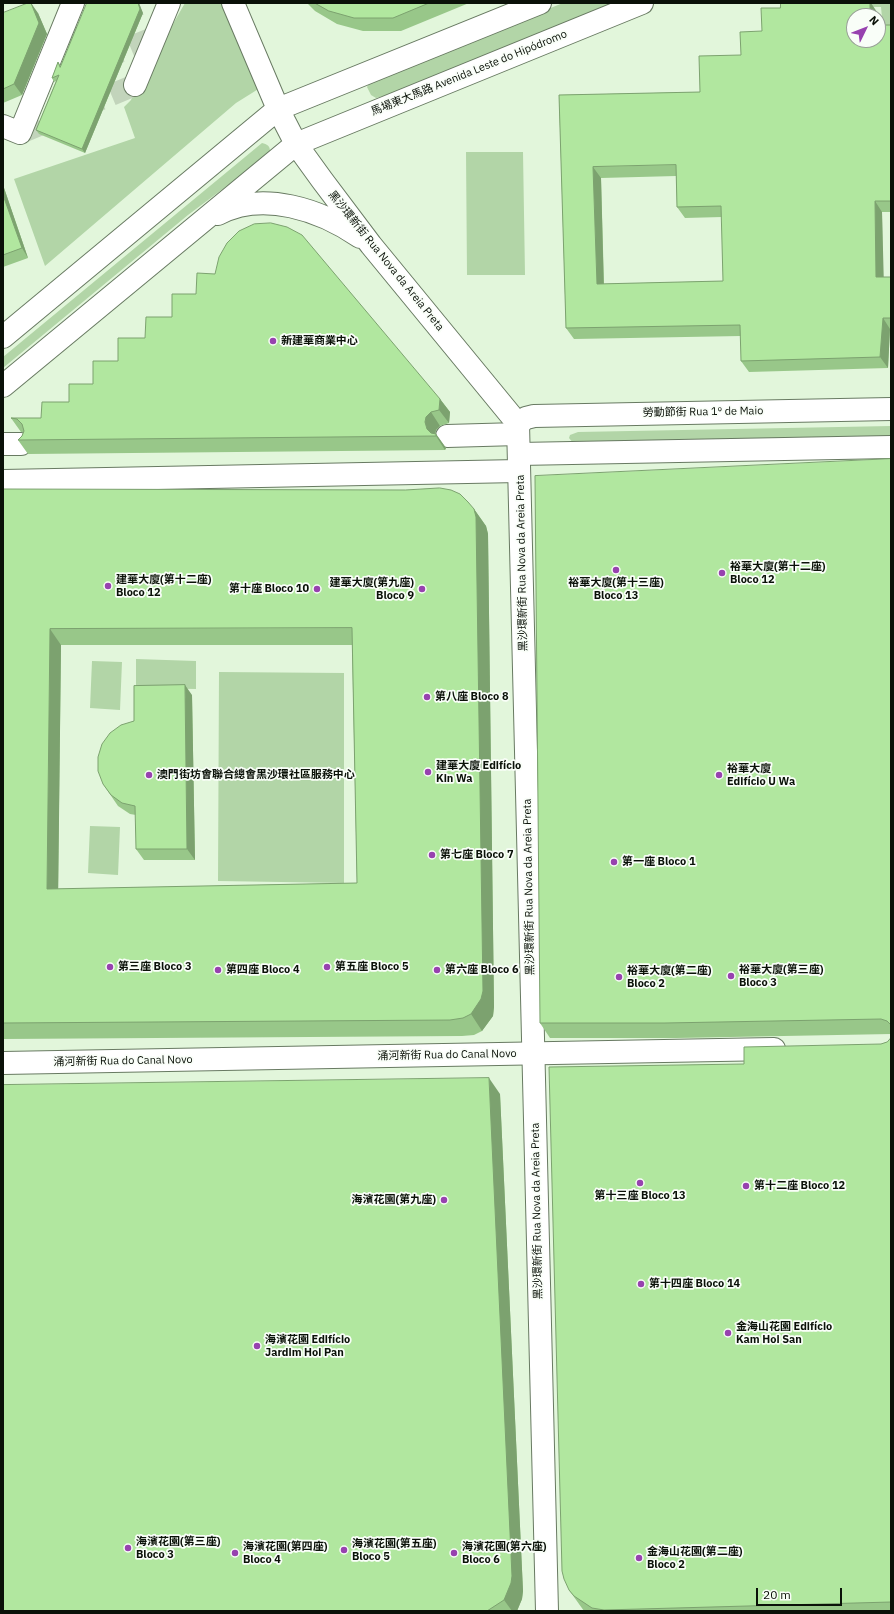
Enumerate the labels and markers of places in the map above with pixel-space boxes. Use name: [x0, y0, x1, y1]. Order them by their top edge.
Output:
place label: 新建華商業中心: [281, 334, 358, 348]
marker: 新建華商業中心: [268, 336, 278, 346]
place label: 裕華大廈(第十二座) Bloco 12: [730, 560, 825, 586]
marker: 裕華大廈(第十三座) Bloco 13: [611, 565, 621, 575]
marker: 裕華大廈(第十二座) Bloco 12: [717, 568, 727, 578]
place label: 建華大廈(第十二座) Bloco 12: [116, 573, 211, 599]
place label: 建華大廈(第九座) Bloco 9: [330, 576, 414, 602]
place label: 裕華大廈(第十三座) Bloco 13: [568, 576, 664, 602]
marker: 建華大廈(第十二座) Bloco 12: [103, 581, 113, 591]
place label: 第十座 Bloco 10: [229, 582, 309, 596]
marker: 第十座 Bloco 10: [312, 584, 322, 594]
marker: 建華大廈(第九座) Bloco 9: [417, 584, 427, 594]
place label: 第八座 Bloco 8: [435, 690, 509, 704]
marker: 第八座 Bloco 8: [422, 692, 432, 702]
place label: 建華大廈 Edifício Kin Wa: [436, 759, 521, 785]
place label: 裕華大廈 Edifício U Wa: [727, 762, 795, 788]
marker: 建華大廈 Edifício Kin Wa: [423, 767, 433, 777]
place label: 澳門街坊會聯合總會黑沙環社區服務中心: [157, 768, 355, 782]
marker: 澳門街坊會聯合總會黑沙環社區服務中心: [144, 770, 154, 780]
marker: 裕華大廈 Edifício U Wa: [714, 770, 724, 780]
place label: 第七座 Bloco 7: [440, 848, 514, 862]
marker: 第七座 Bloco 7: [427, 850, 437, 860]
place label: 第一座 Bloco 1: [622, 855, 696, 869]
marker: 第一座 Bloco 1: [609, 857, 619, 867]
place label: 第三座 Bloco 3: [118, 960, 192, 974]
place label: 第五座 Bloco 5: [335, 960, 409, 974]
marker: 第三座 Bloco 3: [105, 962, 115, 972]
marker: 第五座 Bloco 5: [322, 962, 332, 972]
place label: 第四座 Bloco 4: [226, 963, 300, 977]
place label: 第六座 Bloco 6: [445, 963, 519, 977]
place label: 裕華大廈(第三座) Bloco 3: [739, 963, 823, 989]
place label: 裕華大廈(第二座) Bloco 2: [627, 964, 711, 990]
marker: 第四座 Bloco 4: [213, 965, 223, 975]
marker: 第六座 Bloco 6: [432, 965, 442, 975]
marker: 裕華大廈(第三座) Bloco 3: [726, 971, 736, 981]
marker: 裕華大廈(第二座) Bloco 2: [614, 972, 624, 982]
marker: 第十三座 Bloco 13: [635, 1178, 645, 1188]
place label: 第十二座 Bloco 12: [754, 1179, 845, 1193]
marker: 第十二座 Bloco 12: [741, 1181, 751, 1191]
place label: 第十三座 Bloco 13: [594, 1189, 686, 1203]
place label: 海濱花園(第九座): [352, 1193, 436, 1207]
marker: 海濱花園(第九座): [439, 1195, 449, 1205]
place label: 第十四座 Bloco 14: [649, 1277, 740, 1291]
marker: 第十四座 Bloco 14: [636, 1279, 646, 1289]
place label: 金海山花園 Edifício Kam Hoi San: [736, 1320, 832, 1346]
marker: 金海山花園 Edifício Kam Hoi San: [723, 1328, 733, 1338]
place label: 海濱花園 Edifício Jardim Hoi Pan: [265, 1333, 350, 1359]
marker: 海濱花園 Edifício Jardim Hoi Pan: [252, 1341, 262, 1351]
place label: 海濱花園(第三座) Bloco 3: [136, 1535, 220, 1561]
place label: 海濱花園(第五座) Bloco 5: [352, 1537, 436, 1563]
place label: 海濱花園(第四座) Bloco 4: [243, 1540, 327, 1566]
place label: 海濱花園(第六座) Bloco 6: [462, 1540, 546, 1566]
marker: 海濱花園(第三座) Bloco 3: [123, 1543, 133, 1553]
marker: 海濱花園(第五座) Bloco 5: [339, 1545, 349, 1555]
place label: 金海山花園(第二座) Bloco 2: [647, 1545, 742, 1571]
marker: 海濱花園(第四座) Bloco 4: [230, 1548, 240, 1558]
marker: 海濱花園(第六座) Bloco 6: [449, 1548, 459, 1558]
marker: 金海山花園(第二座) Bloco 2: [634, 1553, 644, 1563]

